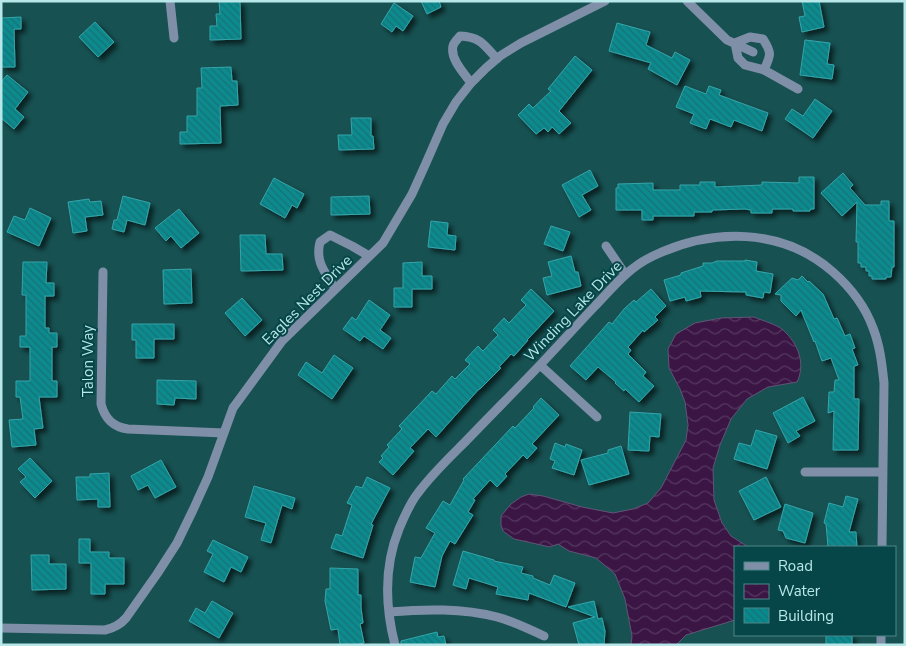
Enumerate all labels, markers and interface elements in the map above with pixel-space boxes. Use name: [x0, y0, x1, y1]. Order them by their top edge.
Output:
street label: Eagles Nest Drive: [258, 251, 356, 349]
street label: Winding Lake Drive: [520, 256, 626, 366]
street label: Talon Way: [78, 325, 98, 397]
legend: [734, 546, 896, 636]
text: Road: [778, 556, 813, 576]
text: Water: [778, 581, 821, 601]
text: Building: [778, 606, 834, 626]

